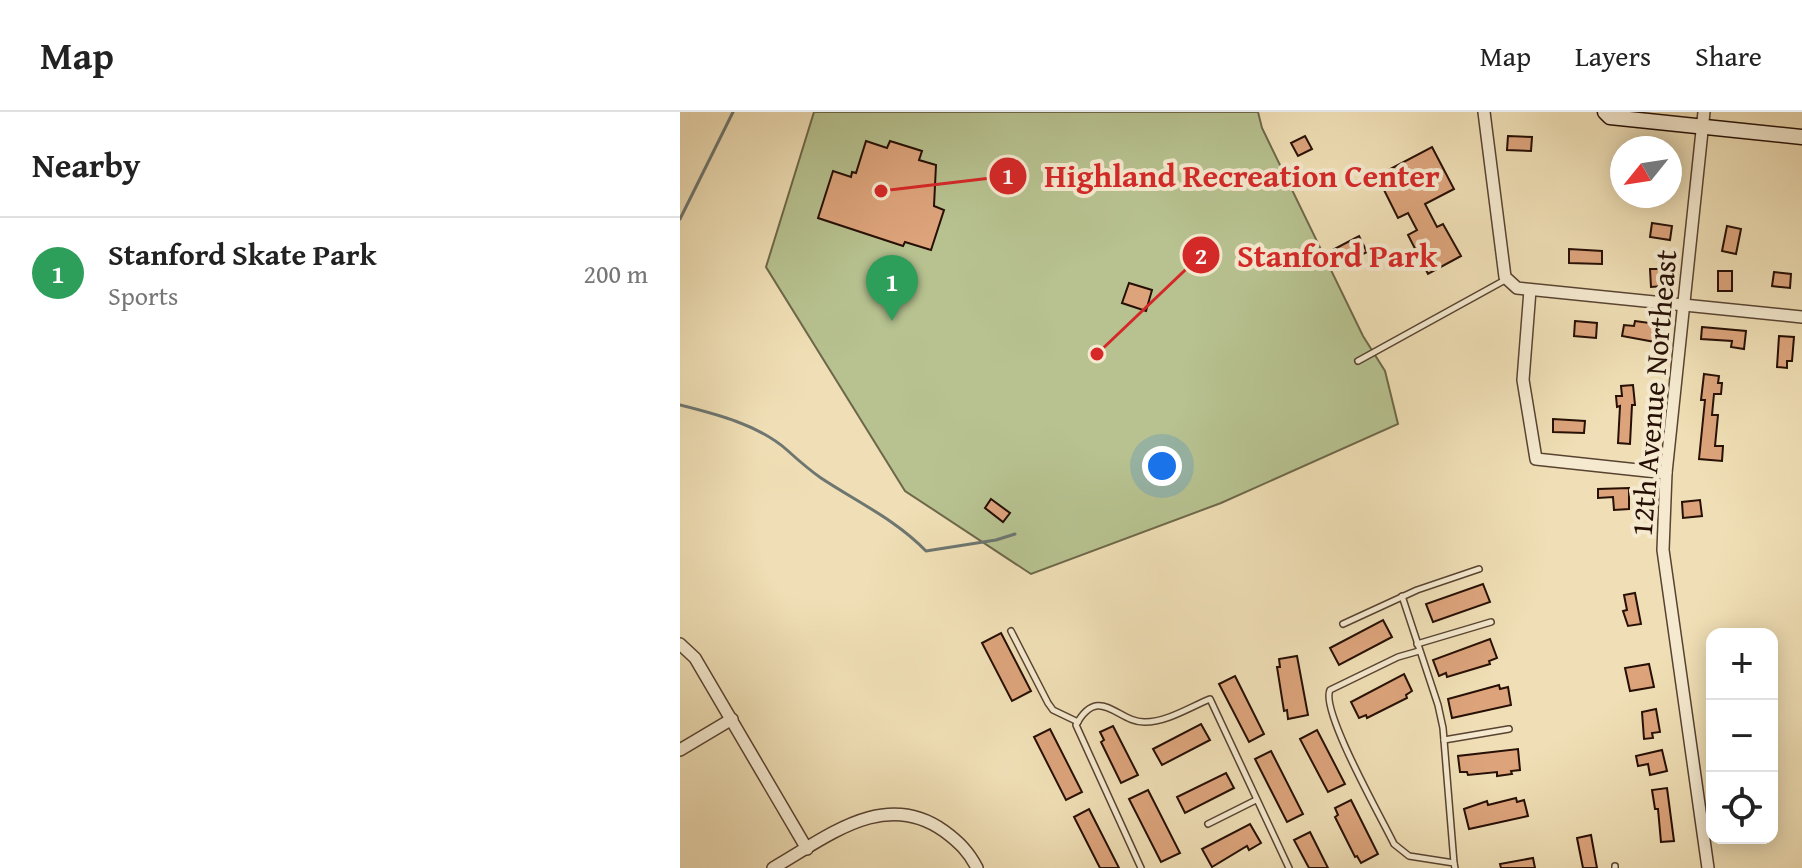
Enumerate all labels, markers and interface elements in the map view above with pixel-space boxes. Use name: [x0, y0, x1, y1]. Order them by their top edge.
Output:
text: Map: [40, 27, 114, 83]
text: Map: [1480, 35, 1531, 76]
text: Layers: [1575, 35, 1651, 76]
text: Share: [1695, 35, 1762, 76]
north arrow: [1610, 136, 1682, 208]
text: Nearby: [32, 140, 141, 189]
callout: Highland Recreation Center: [988, 148, 1456, 204]
text: Highland Recreation Center: [1044, 152, 1440, 199]
text: 1: [1002, 158, 1014, 193]
callout: Stanford Park: [1181, 227, 1453, 283]
text: Stanford Skate Park: [108, 232, 377, 276]
text: Stanford Park: [1237, 232, 1438, 279]
text: 2: [1195, 238, 1207, 273]
street label: 12th Avenue Northeast: [1619, 248, 1687, 538]
text: 1: [51, 254, 65, 293]
text: 200 m: [583, 254, 648, 293]
pin: 1: [866, 255, 918, 321]
text: Sports: [108, 276, 178, 315]
your location: [1142, 446, 1182, 486]
map controls: [1706, 628, 1778, 844]
button: +: [1706, 628, 1778, 700]
button: −: [1706, 700, 1778, 772]
button: locate: [1706, 772, 1778, 844]

